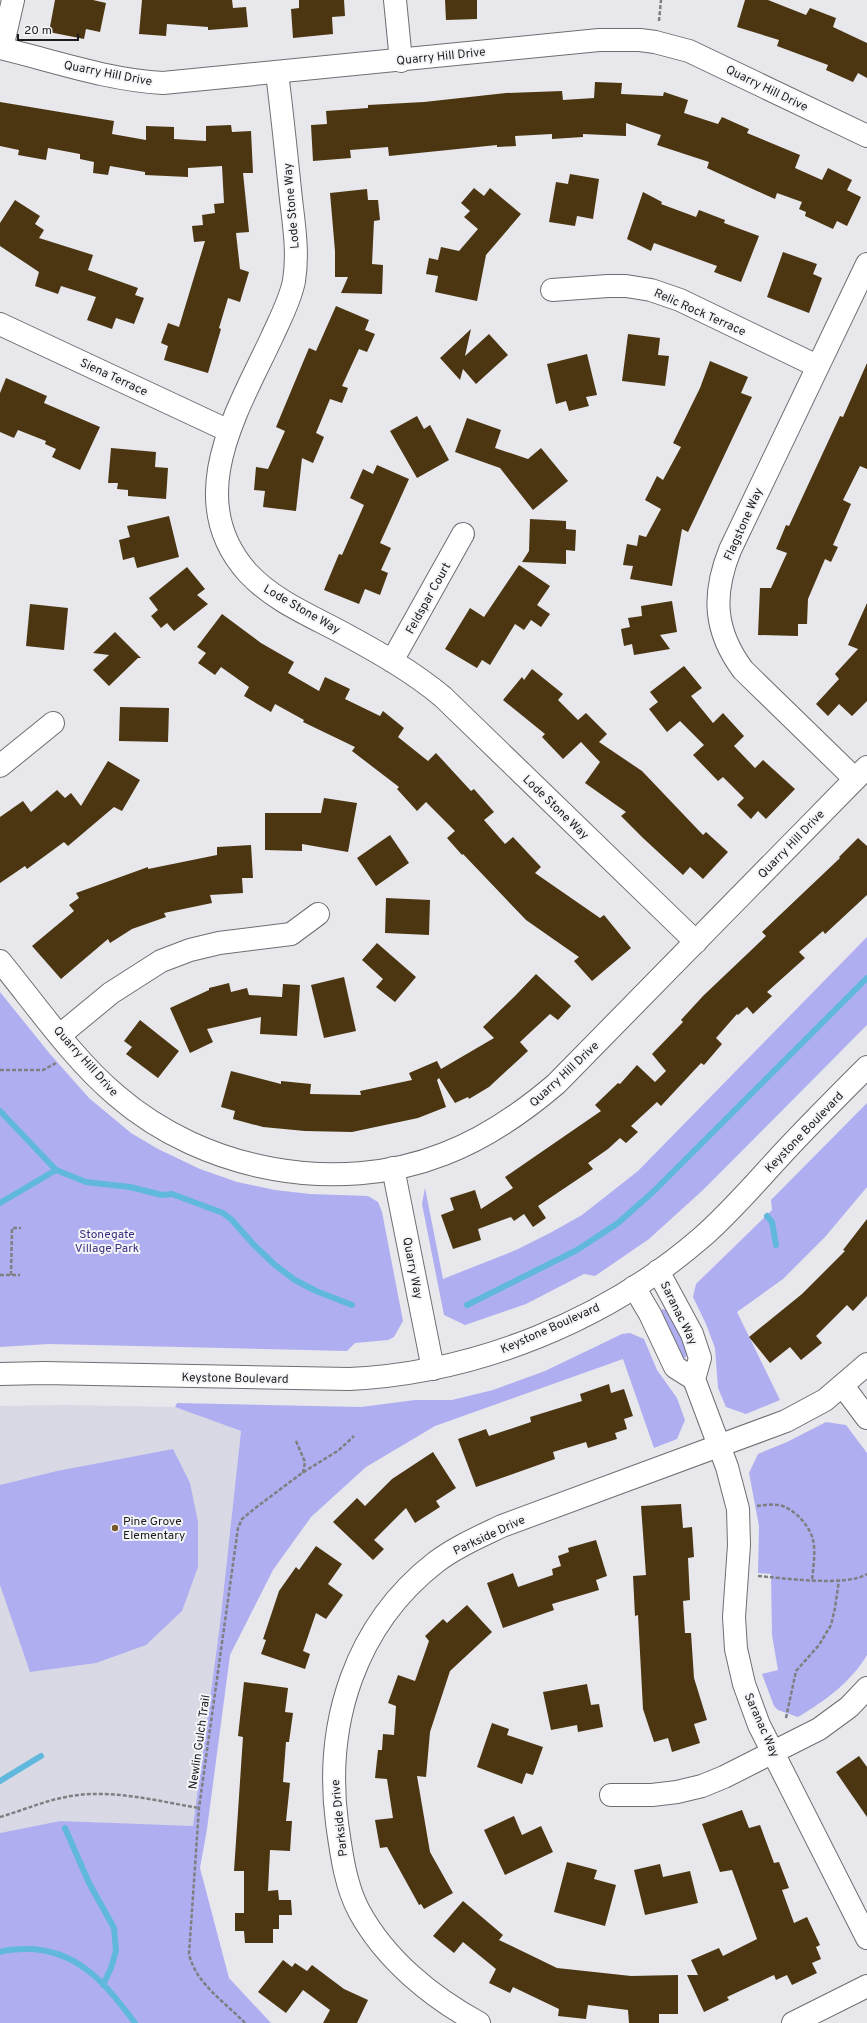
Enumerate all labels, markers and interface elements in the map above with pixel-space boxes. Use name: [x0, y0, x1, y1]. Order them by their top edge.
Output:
scale bar: [18, 16, 78, 42]
text: 20 m: [24, 23, 52, 39]
street label: Quarry Hill Drive: [396, 44, 486, 70]
street label: Quarry Hill Drive: [62, 58, 153, 90]
street label: Quarry Hill Drive: [723, 62, 810, 116]
street label: Lode Stone Way: [280, 162, 304, 250]
street label: Relic Rock Terrace: [651, 285, 748, 340]
street label: Siena Terrace: [77, 355, 150, 401]
street label: Flagstone Way: [721, 485, 767, 563]
street label: Feldspar Court: [403, 560, 455, 637]
street label: Lode Stone Way: [260, 581, 343, 638]
street label: Lode Stone Way: [519, 772, 592, 843]
street label: Quarry Hill Drive: [755, 807, 829, 882]
street label: Quarry Hill Drive: [49, 1023, 121, 1100]
street label: Quarry Hill Drive: [526, 1038, 603, 1111]
street label: Keystone Boulevard: [762, 1089, 848, 1177]
park label: Stonegate Village Park: [75, 1227, 139, 1257]
street label: Quarry Way: [398, 1236, 426, 1301]
street label: Saranac Way: [656, 1279, 700, 1348]
street label: Keystone Boulevard: [498, 1300, 603, 1358]
street label: Keystone Boulevard: [181, 1370, 289, 1388]
street label: Parkside Drive: [451, 1512, 528, 1560]
place label: Pine Grove Elementary: [123, 1514, 185, 1544]
marker: Pine Grove Elementary: [110, 1523, 120, 1533]
street label: Saranac Way: [740, 1691, 782, 1760]
street label: Newlin Gulch Trail: [185, 1694, 215, 1790]
street label: Parkside Drive: [328, 1778, 352, 1857]

